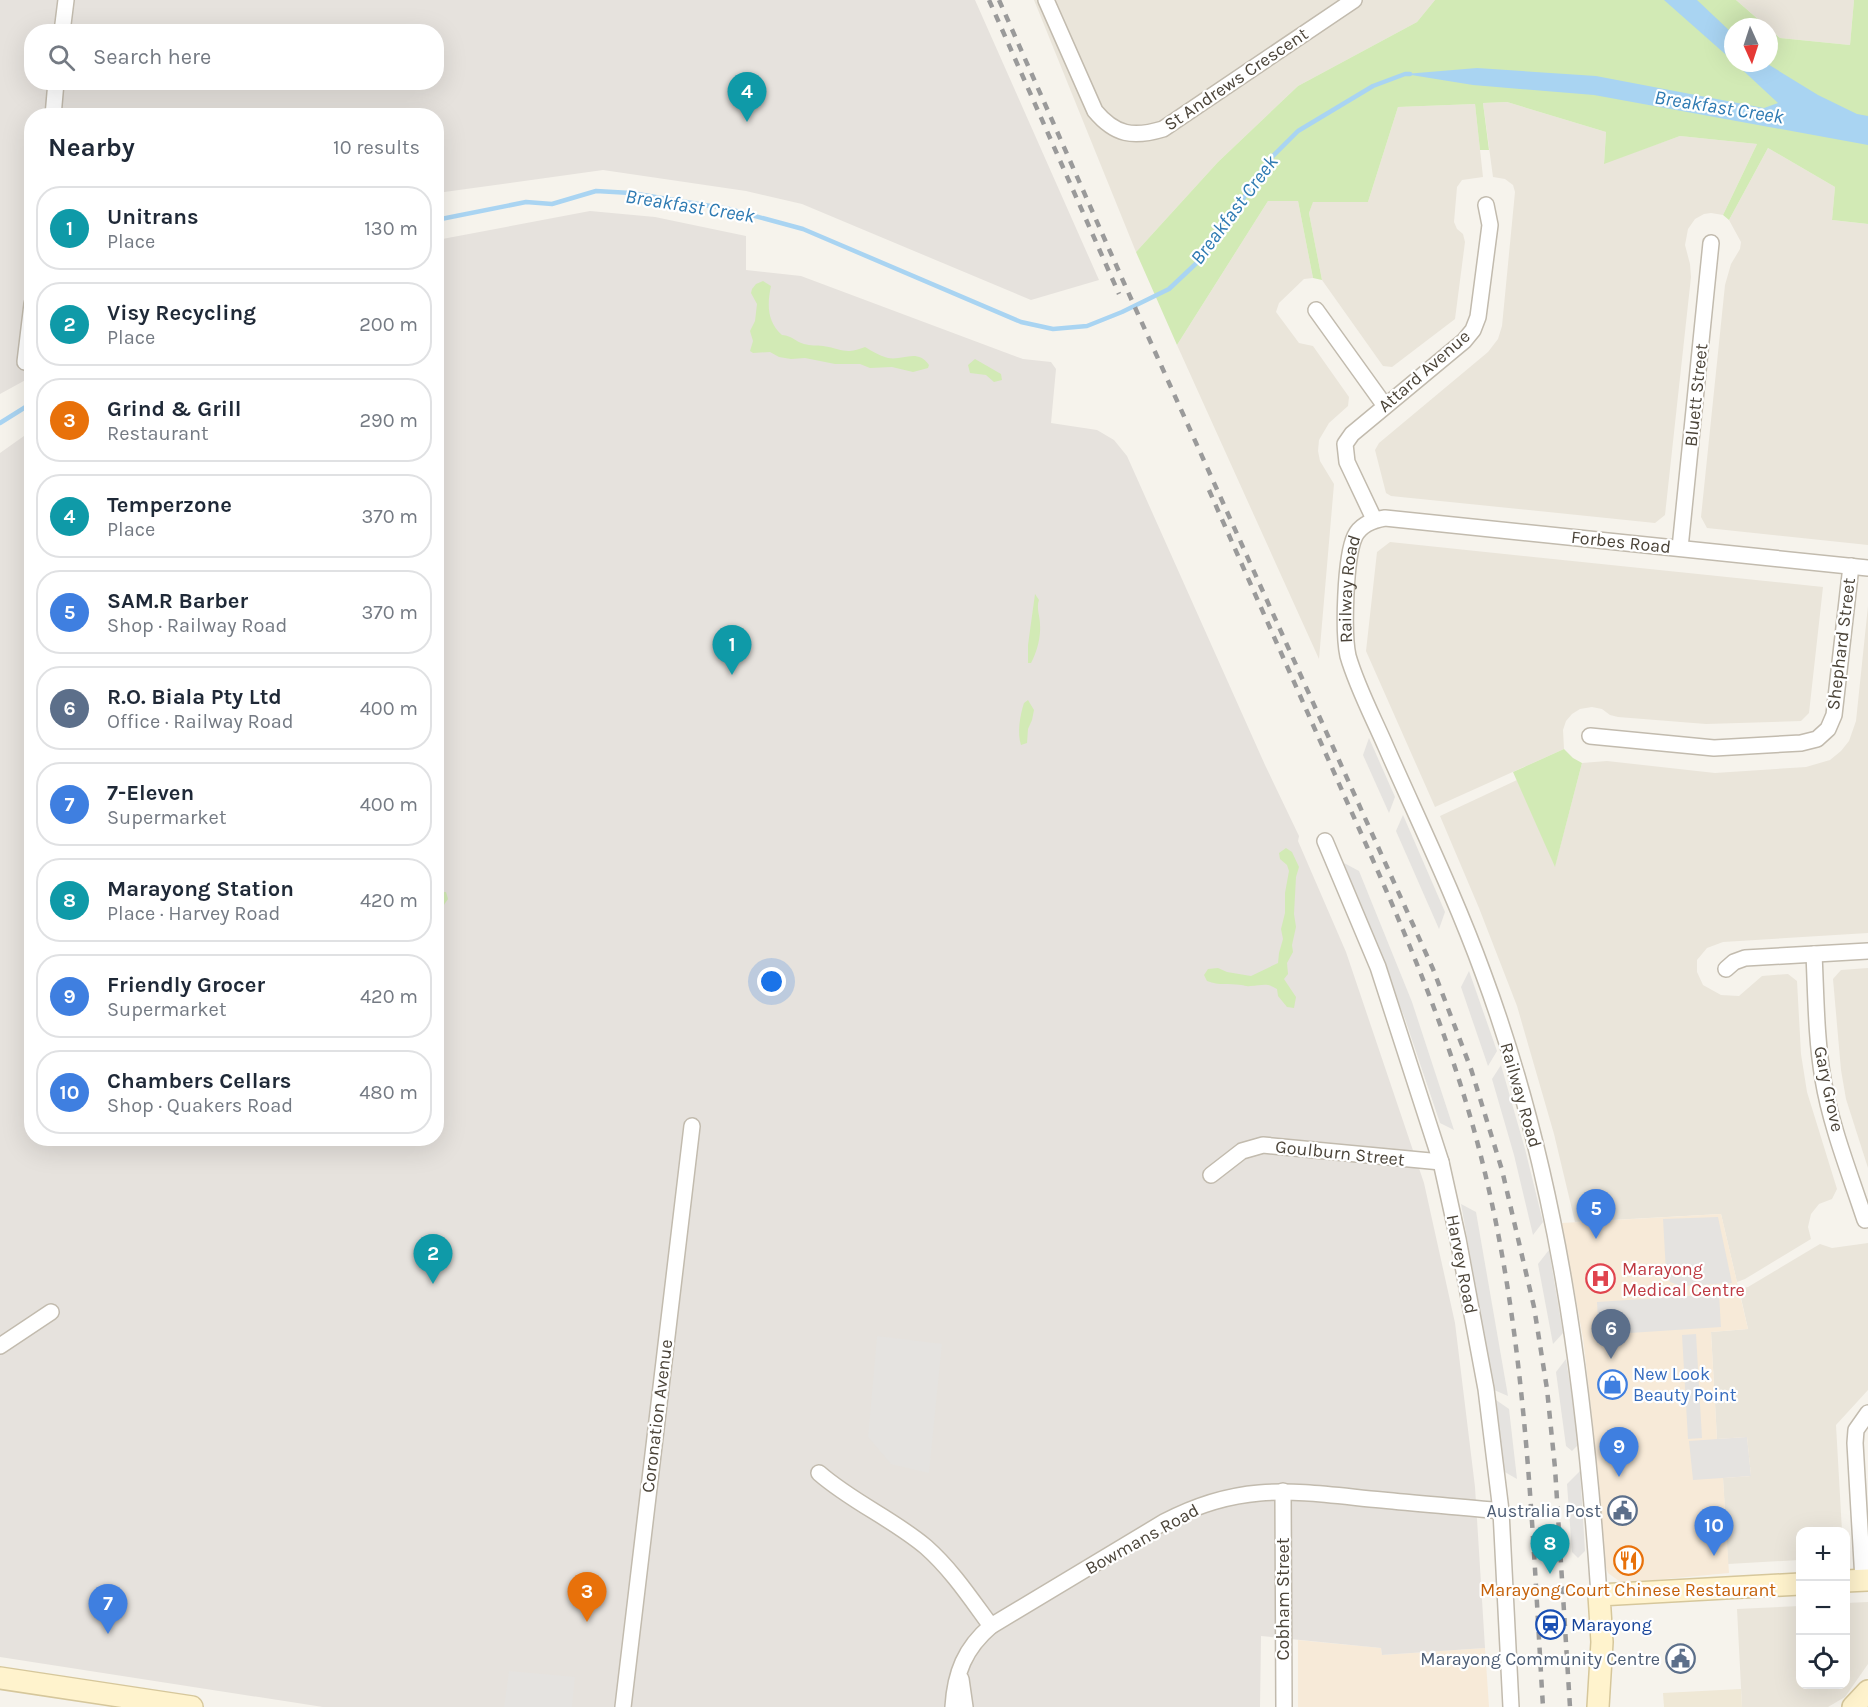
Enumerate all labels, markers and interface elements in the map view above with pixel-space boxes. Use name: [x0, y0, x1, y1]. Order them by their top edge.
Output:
north arrow: [1724, 18, 1778, 72]
street label: St Andrews Crescent: [1160, 23, 1312, 135]
search box: [24, 24, 444, 90]
icon: search: [45, 41, 78, 74]
text: Search here: [93, 44, 211, 70]
pin: 4: [728, 72, 766, 122]
water label: Breakfast Creek: [1653, 85, 1786, 129]
text: Nearby: [48, 132, 135, 163]
text: 10 results: [333, 136, 420, 159]
water label: Breakfast Creek: [1186, 150, 1283, 269]
water label: Breakfast Creek: [624, 184, 757, 228]
text: Unitrans: [107, 204, 199, 230]
text: 1: [66, 217, 73, 240]
text: 130 m: [364, 217, 418, 240]
text: Place: [107, 230, 155, 253]
text: Visy Recycling: [107, 300, 256, 326]
text: 2: [63, 313, 76, 336]
text: 200 m: [359, 313, 418, 336]
street label: Attard Avenue: [1374, 325, 1474, 417]
text: Place: [107, 326, 155, 349]
street label: Bluett Street: [1680, 342, 1712, 448]
text: Grind & Grill: [107, 396, 241, 422]
text: 3: [63, 409, 76, 432]
text: 290 m: [359, 409, 418, 432]
text: Restaurant: [107, 422, 209, 445]
text: Temperzone: [107, 492, 232, 518]
text: 4: [64, 505, 75, 528]
text: 370 m: [361, 505, 418, 528]
text: Place: [107, 518, 155, 541]
street label: Forbes Road: [1570, 526, 1672, 558]
street label: Railway Road: [1334, 532, 1365, 644]
street label: Shephard Street: [1822, 576, 1860, 711]
text: SAM.R Barber: [107, 588, 248, 614]
text: 5: [64, 601, 75, 624]
text: 370 m: [361, 601, 418, 624]
text: Shop · Railway Road: [107, 614, 287, 637]
pin: 1: [712, 626, 752, 675]
text: R.O. Biala Pty Ltd: [107, 684, 282, 710]
text: 6: [63, 697, 76, 720]
text: 400 m: [360, 697, 418, 720]
text: Office · Railway Road: [107, 710, 294, 733]
text: 7-Eleven: [107, 780, 194, 806]
text: 7: [65, 793, 74, 816]
text: 400 m: [360, 793, 418, 816]
text: Supermarket: [107, 806, 226, 829]
text: Marayong Station: [107, 876, 294, 902]
text: 8: [63, 889, 76, 912]
text: 420 m: [360, 889, 418, 912]
text: Place · Harvey Road: [107, 902, 280, 925]
your location: [757, 967, 786, 996]
text: Friendly Grocer: [107, 972, 265, 998]
text: 9: [63, 985, 76, 1008]
text: 420 m: [360, 985, 418, 1008]
text: Supermarket: [107, 998, 226, 1021]
street label: Railway Road: [1495, 1040, 1547, 1150]
street label: Gary Grove: [1809, 1044, 1849, 1134]
text: Chambers Cellars: [107, 1068, 291, 1094]
text: 10: [60, 1081, 79, 1104]
text: 480 m: [359, 1081, 418, 1104]
text: Shop · Quakers Road: [107, 1094, 293, 1117]
street label: Goulburn Street: [1274, 1135, 1406, 1171]
pin: 5: [1576, 1190, 1616, 1239]
street label: Harvey Road: [1442, 1212, 1482, 1316]
pin: 2: [414, 1234, 452, 1284]
place label: Marayong Medical Centre: [1622, 1258, 1745, 1301]
hospital icon: Marayong Medical Centre: [1585, 1263, 1617, 1295]
pin: 6: [1592, 1310, 1630, 1359]
street label: Coronation Avenue: [637, 1338, 677, 1494]
place label: New Look Beauty Point: [1633, 1363, 1737, 1406]
shop icon: New Look Beauty Point: [1596, 1368, 1628, 1400]
pin: 9: [1600, 1428, 1638, 1477]
public building icon: Australia Post: [1606, 1495, 1638, 1527]
street label: Bowmans Road: [1081, 1499, 1203, 1579]
place label: Australia Post: [1487, 1500, 1601, 1522]
pin: 10: [1694, 1506, 1734, 1556]
pin: 8: [1530, 1524, 1570, 1574]
map controls: [1796, 1527, 1850, 1689]
button: +: [1796, 1527, 1850, 1581]
street label: Cobham Street: [1272, 1537, 1294, 1660]
restaurant icon: Marayong Court Chinese Restaurant: [1612, 1545, 1644, 1577]
pin: 3: [568, 1572, 606, 1622]
place label: Marayong Court Chinese Restaurant: [1480, 1579, 1776, 1601]
button: −: [1796, 1581, 1850, 1635]
pin: 7: [88, 1584, 128, 1634]
station icon: Marayong: [1534, 1609, 1566, 1641]
place label: Marayong: [1571, 1614, 1652, 1636]
button: locate: [1796, 1635, 1850, 1689]
public building icon: Marayong Community Centre: [1665, 1643, 1697, 1675]
place label: Marayong Community Centre: [1420, 1648, 1660, 1670]

